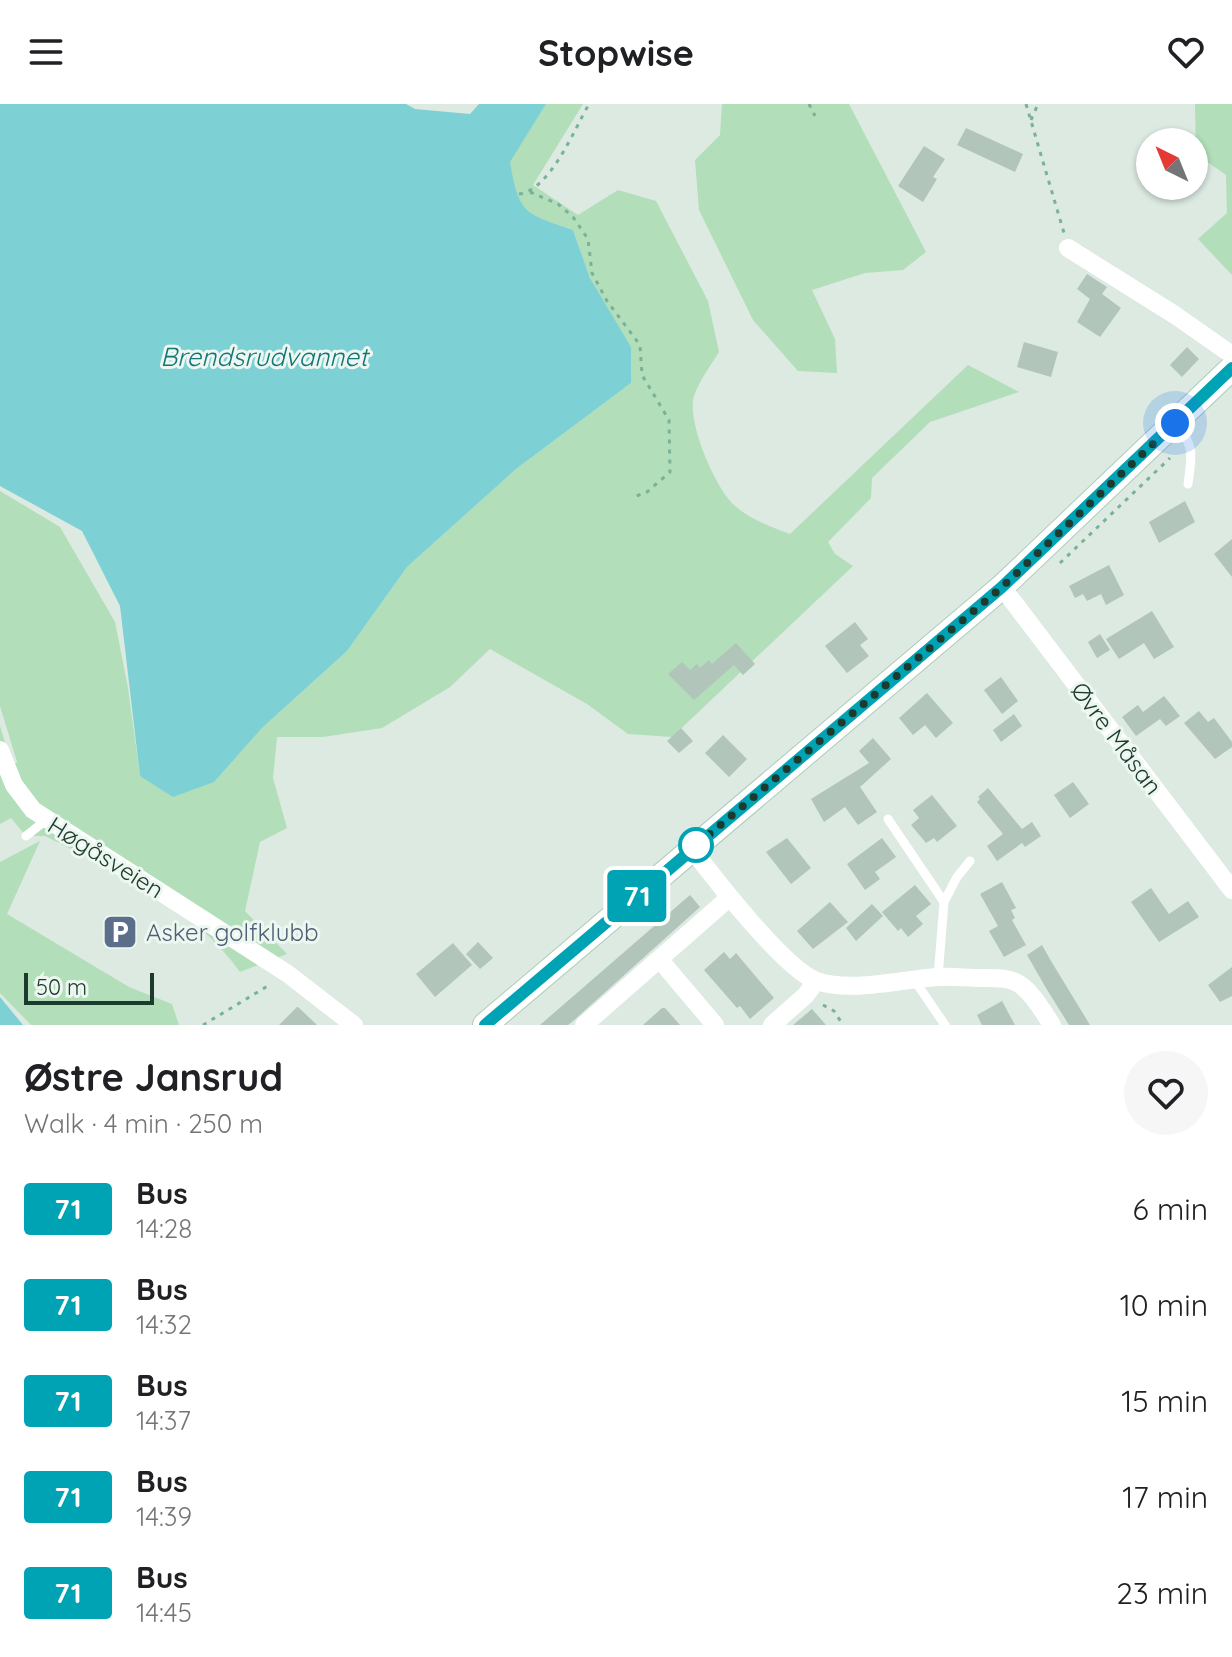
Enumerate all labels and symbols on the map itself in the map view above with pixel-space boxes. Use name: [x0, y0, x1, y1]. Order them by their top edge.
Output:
north arrow: [1136, 128, 1208, 200]
water label: Brendsrudvannet: [160, 340, 371, 373]
your location: [1155, 403, 1195, 443]
street label: Øvre Måsan: [1065, 676, 1169, 800]
street label: Høgåsveien: [42, 810, 170, 904]
unlabelled marker: [679, 828, 713, 862]
line badge: 71: [601, 870, 673, 922]
parking icon: Asker golfklubb: [101, 913, 139, 951]
place label: Asker golfklubb: [146, 917, 318, 947]
scale bar: [24, 969, 154, 1005]

